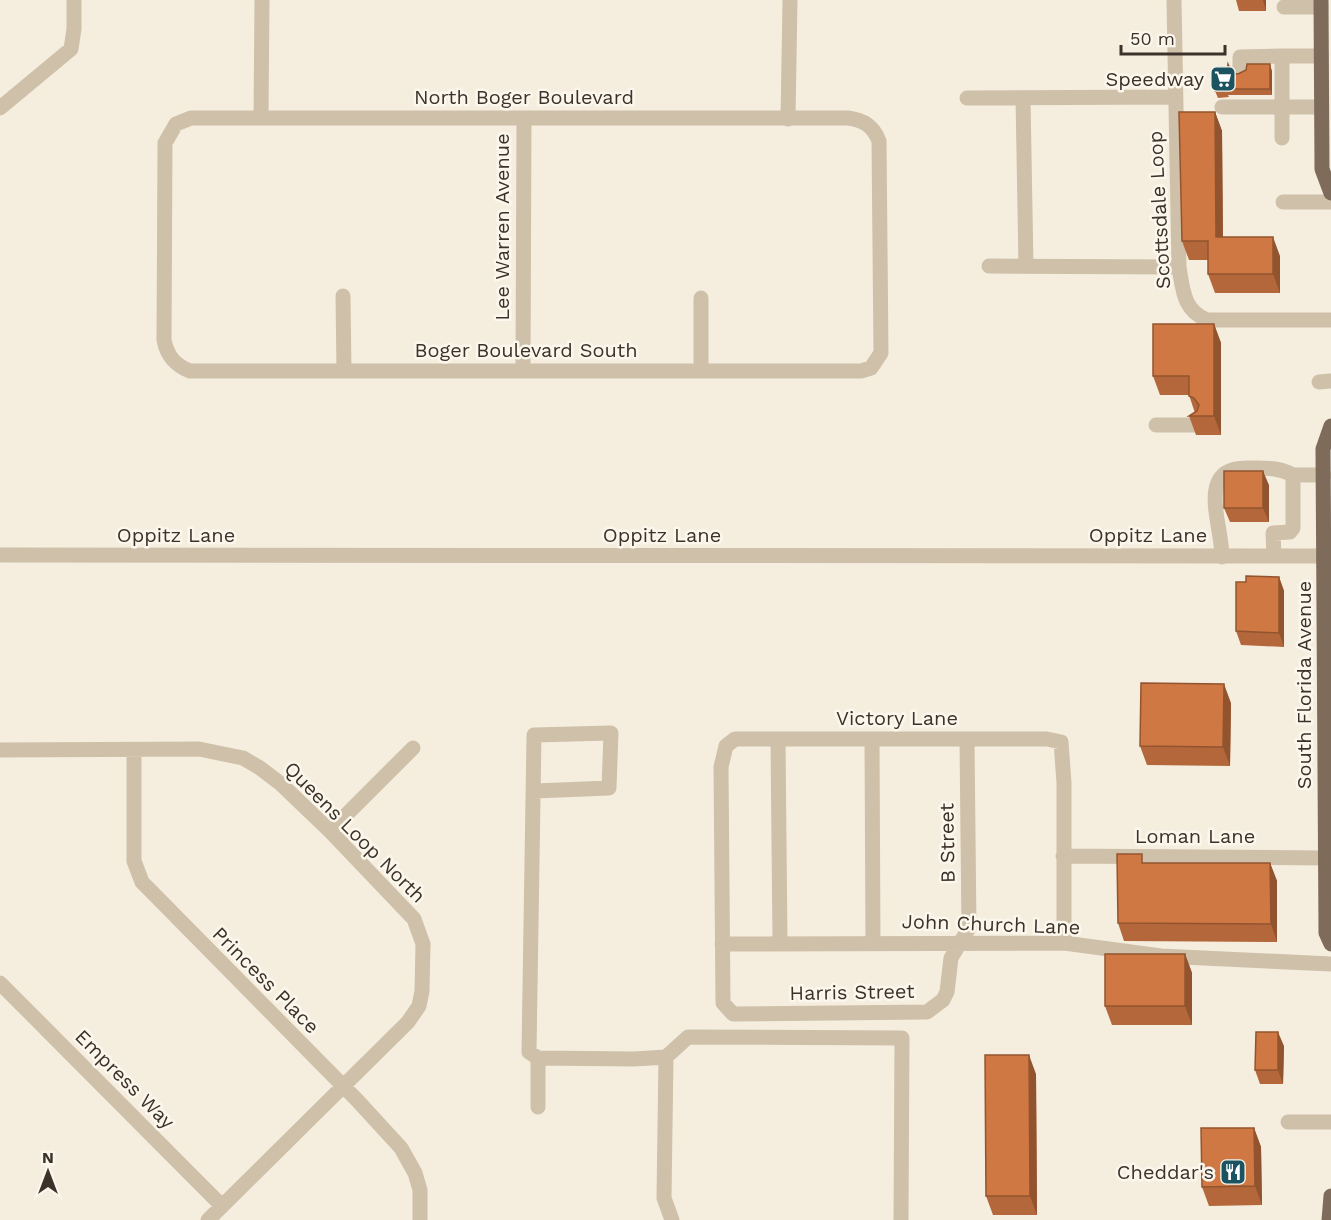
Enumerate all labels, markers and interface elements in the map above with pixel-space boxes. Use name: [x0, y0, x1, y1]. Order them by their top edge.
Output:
scale bar: [1121, 18, 1224, 56]
text: 50 m: [1130, 28, 1175, 49]
supermarket icon: Speedway: [1208, 64, 1238, 94]
place label: Speedway: [1106, 67, 1205, 91]
street label: North Boger Boulevard: [414, 85, 634, 109]
street label: Scottsdale Loop: [1143, 130, 1175, 290]
street label: Lee Warren Avenue: [490, 133, 514, 321]
street label: Boger Boulevard South: [414, 338, 638, 362]
street label: Oppitz Lane: [117, 523, 235, 547]
street label: Oppitz Lane: [603, 523, 721, 547]
street label: Oppitz Lane: [1089, 523, 1207, 547]
street label: South Florida Avenue: [1292, 581, 1316, 789]
street label: Victory Lane: [836, 706, 958, 730]
street label: Queens Loop North: [279, 756, 431, 908]
street label: B Street: [934, 802, 960, 883]
street label: Loman Lane: [1135, 824, 1255, 848]
street label: John Church Lane: [901, 909, 1081, 939]
street label: Princess Place: [208, 922, 324, 1038]
street label: Harris Street: [789, 979, 915, 1005]
street label: Empress Way: [70, 1024, 180, 1134]
north arrow: [18, 1142, 78, 1202]
text: N: [42, 1148, 54, 1167]
restaurant icon: Cheddar's: [1218, 1157, 1248, 1187]
place label: Cheddar's: [1117, 1160, 1214, 1184]

